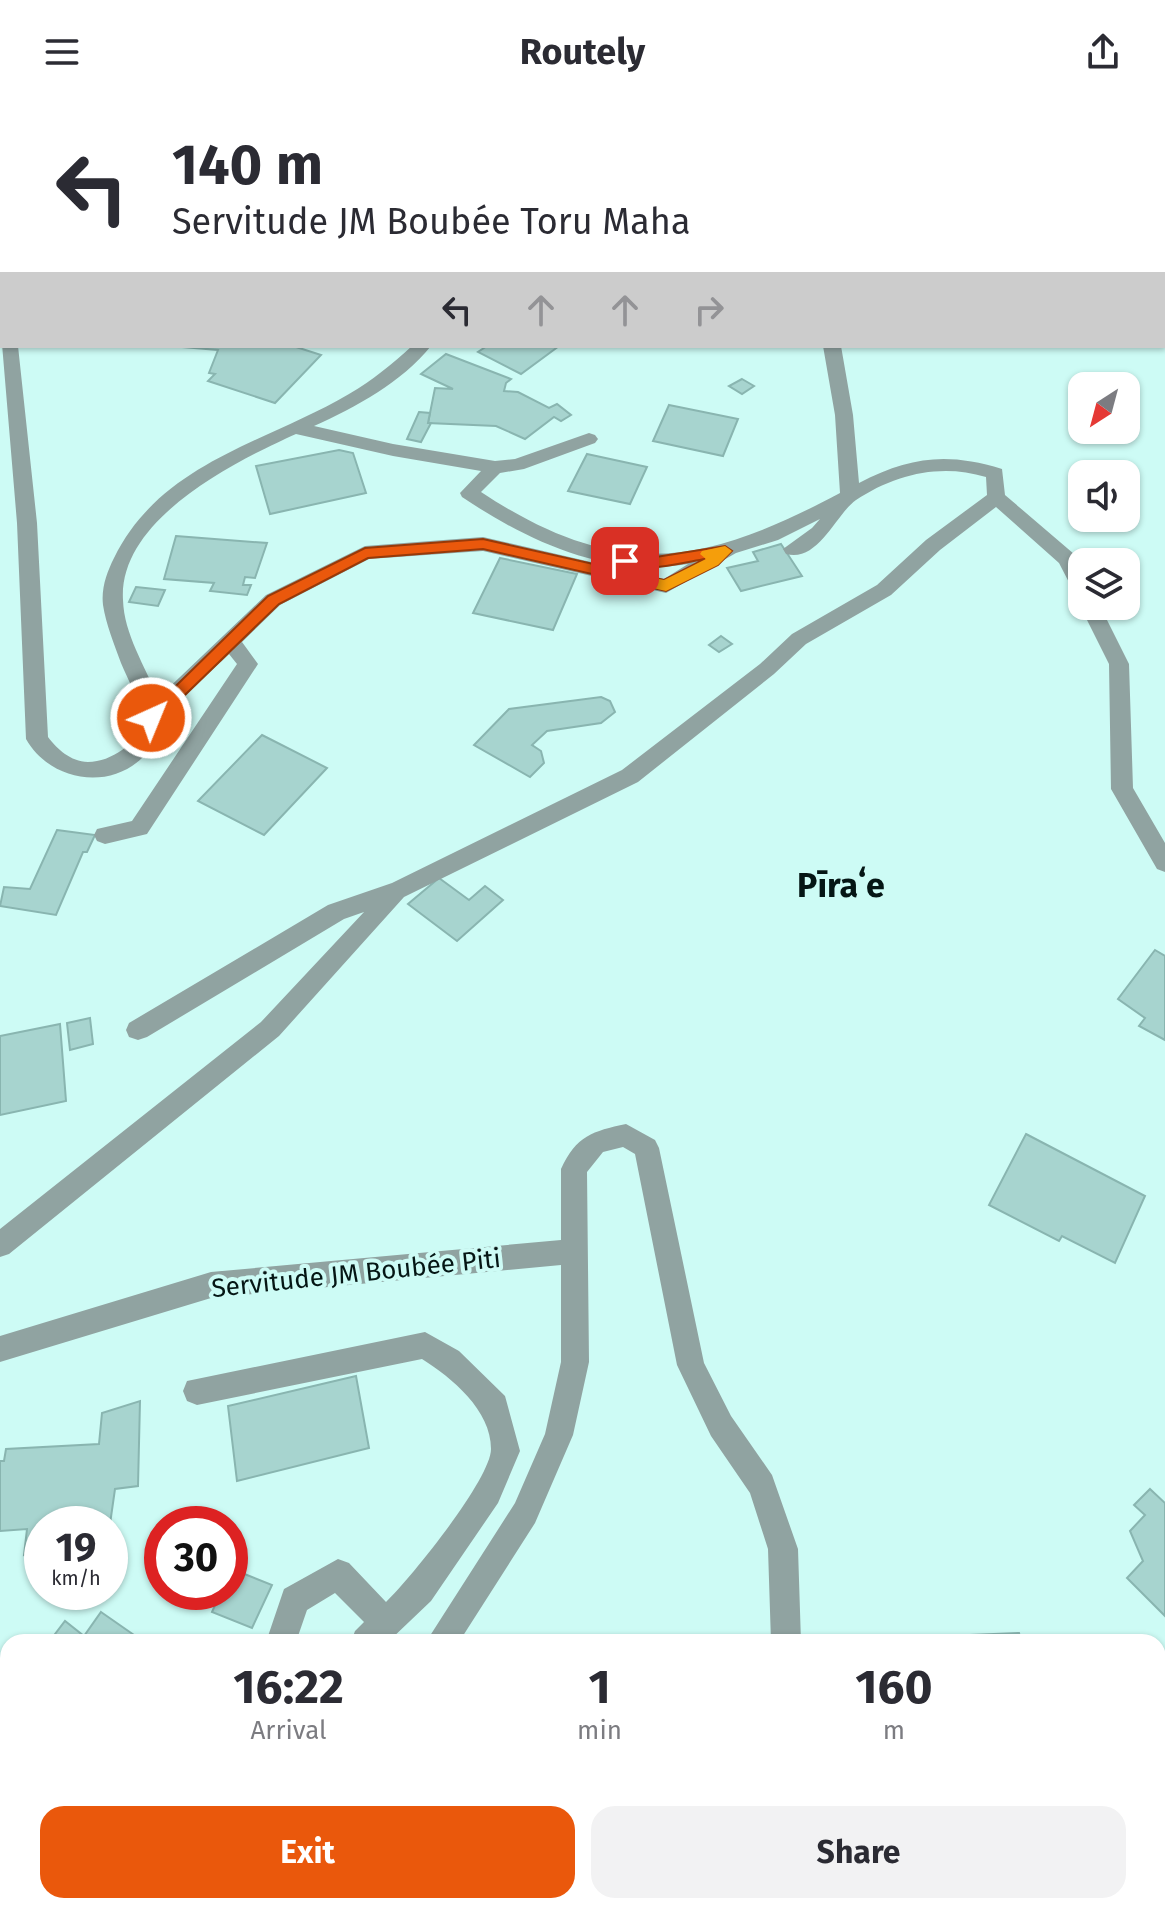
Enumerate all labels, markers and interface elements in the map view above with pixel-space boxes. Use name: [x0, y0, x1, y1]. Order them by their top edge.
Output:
icon: menu: [40, 30, 84, 74]
text: Routely: [520, 30, 645, 74]
icon: share: [1081, 30, 1125, 74]
text: 140 m: [172, 132, 323, 199]
icon: left: [40, 136, 144, 240]
text: Servitude JM Boubée Toru Maha: [172, 200, 691, 244]
icon: left: [435, 288, 479, 332]
icon: ahead: [519, 288, 563, 332]
icon: ahead: [603, 288, 647, 332]
icon: right: [687, 288, 731, 332]
north arrow: [1068, 372, 1140, 444]
map controls: [1068, 372, 1140, 620]
button: sound: [1068, 460, 1140, 532]
pin: [591, 527, 659, 595]
icon: arrive: [603, 539, 647, 583]
button: layers: [1068, 548, 1140, 620]
position arrow: [109, 676, 193, 760]
district label: Pīraʻe: [797, 865, 885, 906]
street label: Servitude JM Boubée Piti: [210, 1243, 502, 1304]
speed limit sign: 30: [144, 1506, 248, 1610]
text: 19: [56, 1524, 96, 1572]
text: km/h: [51, 1566, 101, 1590]
text: 16:22: [233, 1658, 344, 1716]
text: 1: [588, 1658, 611, 1716]
text: 160: [855, 1658, 933, 1716]
text: Arrival: [250, 1715, 327, 1746]
text: min: [577, 1715, 622, 1746]
text: m: [883, 1715, 905, 1746]
button: Exit: [40, 1806, 575, 1898]
button: Share: [591, 1806, 1126, 1898]

